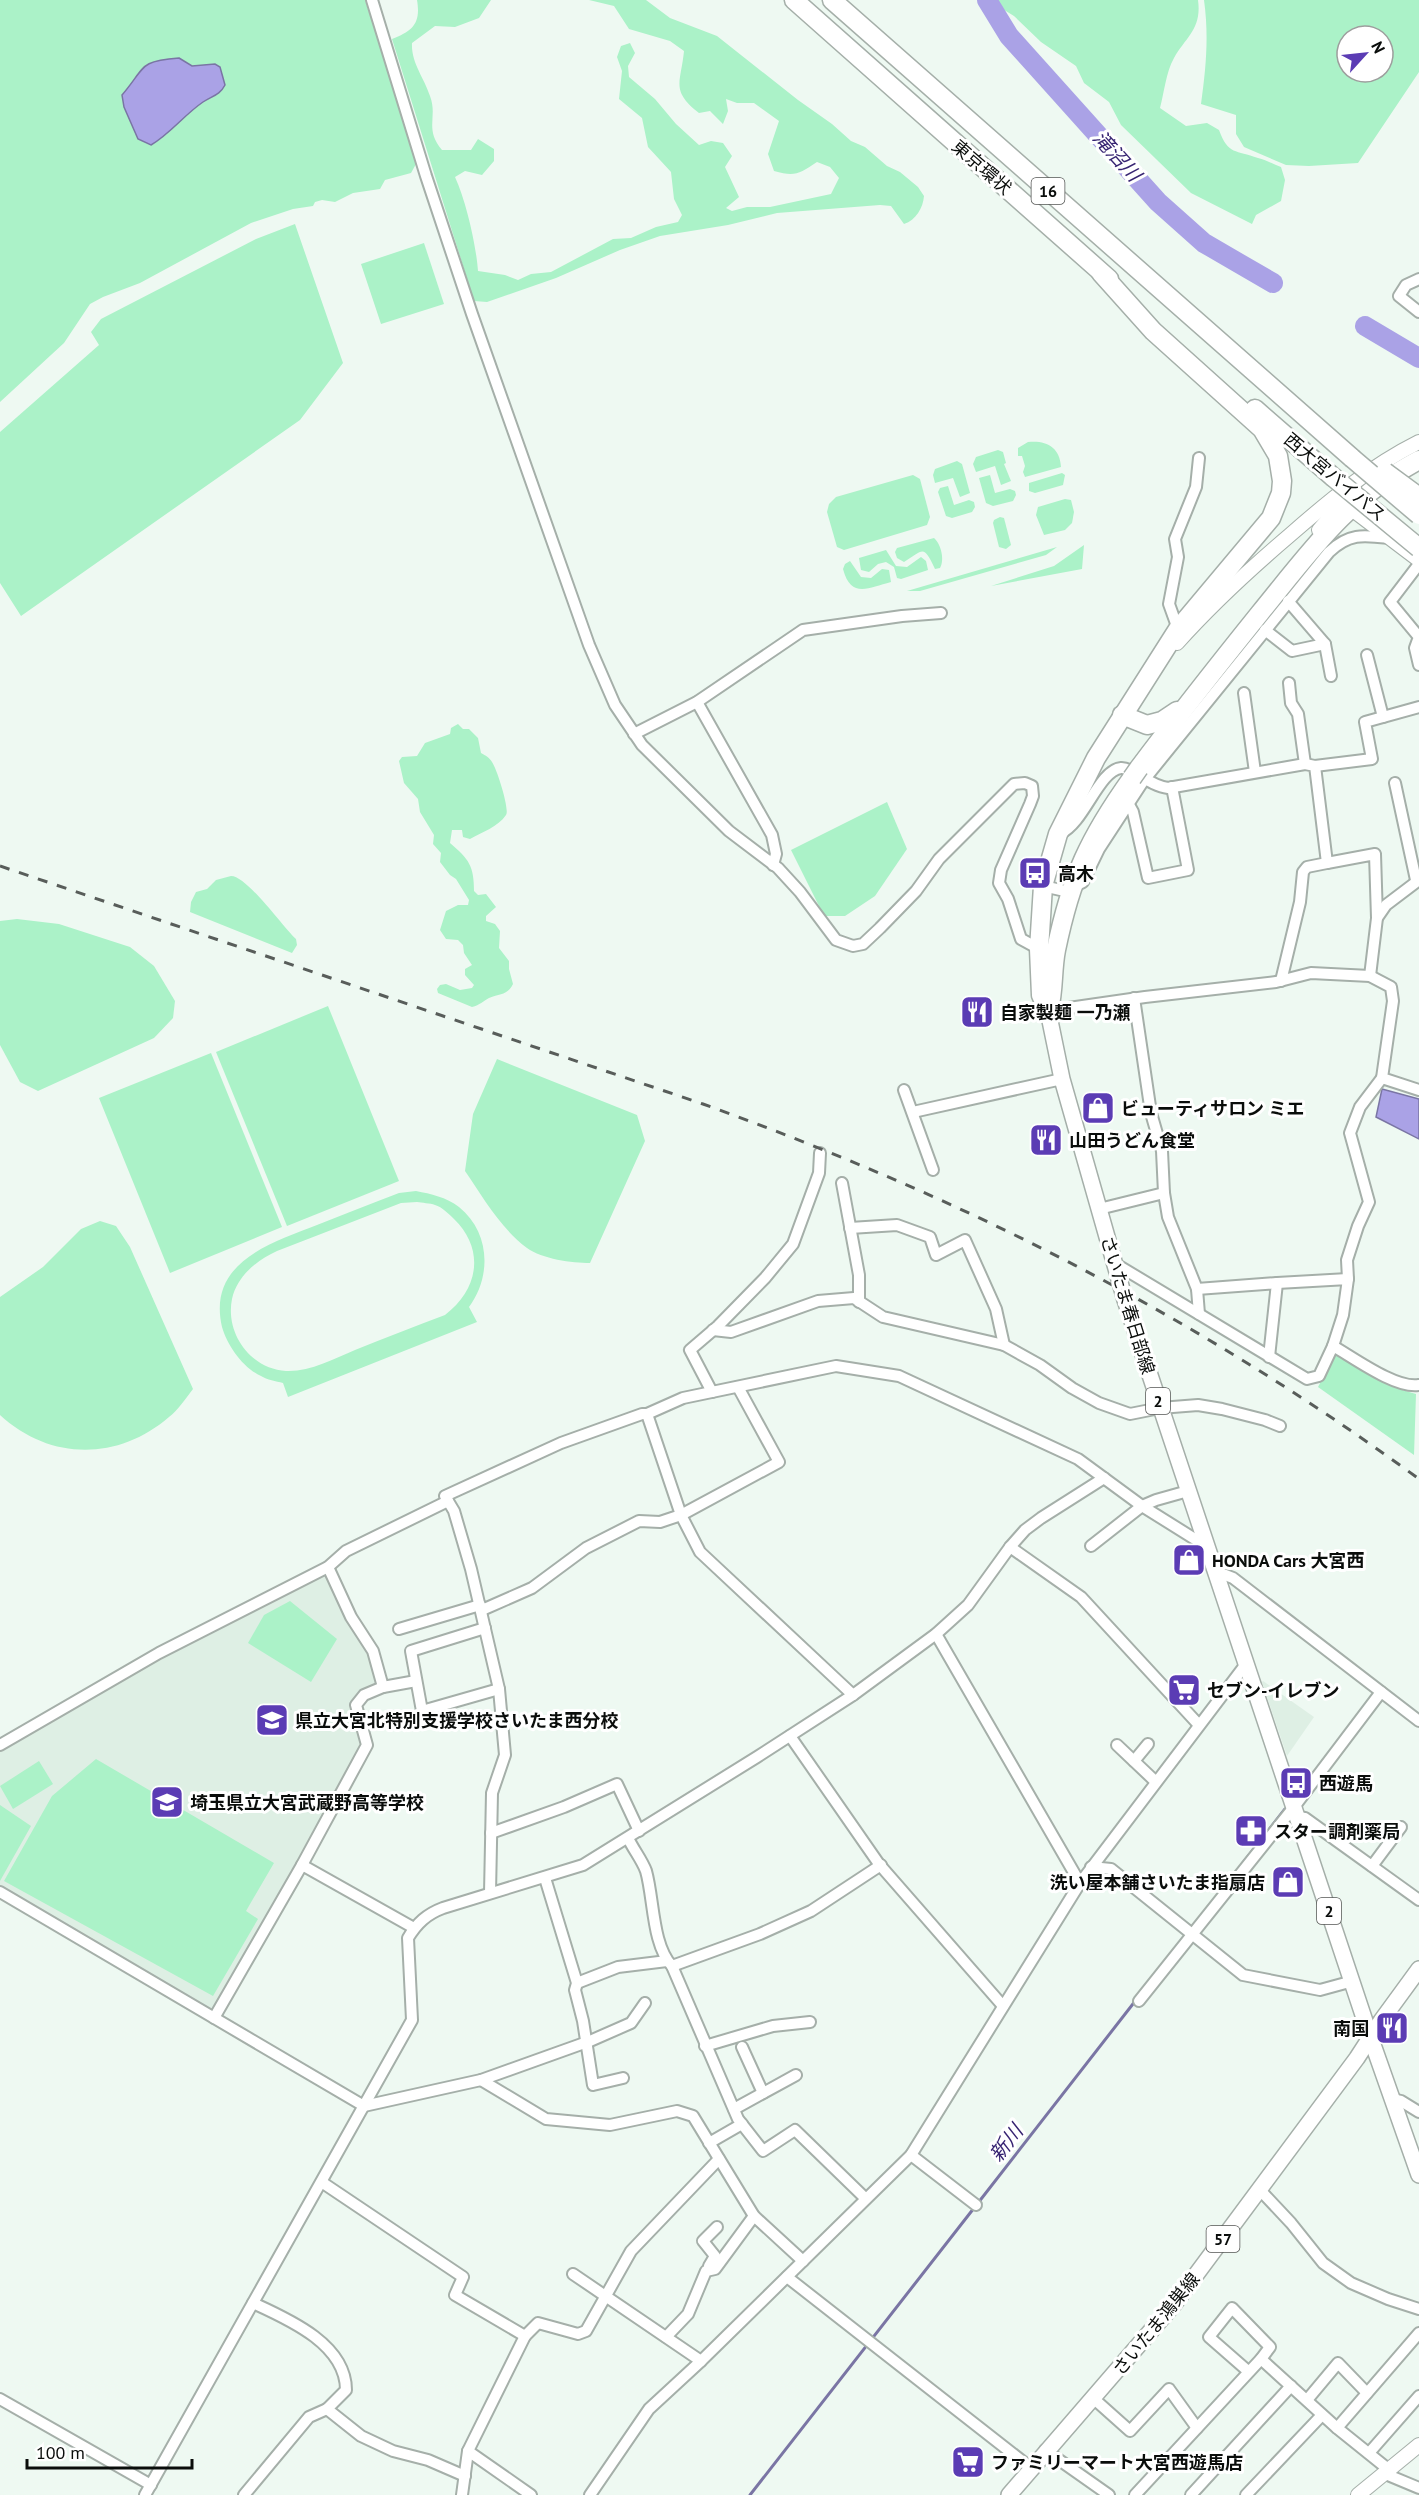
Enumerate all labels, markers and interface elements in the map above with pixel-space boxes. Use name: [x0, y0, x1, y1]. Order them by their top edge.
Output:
north arrow: [1335, 24, 1395, 84]
text: N: [1367, 38, 1390, 56]
water label: 滝沼川: [1087, 125, 1148, 188]
street label: 東京環状: [947, 135, 1017, 199]
road number: 16: [1032, 178, 1064, 204]
street label: 西大宮バイパス: [1279, 428, 1391, 526]
bus stop icon: 高木: [1017, 855, 1053, 891]
place label: 高木: [1058, 862, 1094, 885]
restaurant icon: 自家製麺 一乃瀬: [959, 994, 995, 1030]
place label: 自家製麺 一乃瀬: [1000, 1001, 1131, 1024]
shop icon: ビューティサロン ミエ: [1080, 1090, 1116, 1126]
place label: ビューティサロン ミエ: [1121, 1097, 1304, 1120]
restaurant icon: 山田うどん食堂: [1028, 1122, 1064, 1158]
place label: 山田うどん食堂: [1069, 1129, 1195, 1152]
street label: さいたま春日部線: [1096, 1233, 1160, 1377]
road number: 2: [1146, 1388, 1170, 1414]
shop icon: HONDA Cars 大宮西: [1171, 1542, 1207, 1578]
place label: HONDA Cars 大宮西: [1212, 1549, 1364, 1572]
supermarket icon: セブン-イレブン: [1166, 1672, 1202, 1708]
place label: セブン-イレブン: [1207, 1679, 1339, 1702]
school or university icon: 県立大宮北特別支援学校さいたま西分校: [254, 1702, 290, 1738]
place label: 県立大宮北特別支援学校さいたま西分校: [295, 1709, 618, 1732]
bus stop icon: 西遊馬: [1278, 1765, 1314, 1801]
place label: 西遊馬: [1319, 1772, 1373, 1795]
school or university icon: 埼玉県立大宮武蔵野高等学校: [149, 1784, 185, 1820]
place label: 埼玉県立大宮武蔵野高等学校: [190, 1791, 424, 1814]
pharmacy icon: スター調剤薬局: [1233, 1813, 1269, 1849]
place label: スター調剤薬局: [1274, 1820, 1400, 1843]
shop icon: 洗い屋本舗さいたま指扇店: [1270, 1864, 1306, 1900]
place label: 洗い屋本舗さいたま指扇店: [1050, 1871, 1265, 1894]
road number: 2: [1317, 1898, 1341, 1924]
restaurant icon: 南国: [1374, 2010, 1410, 2046]
place label: 南国: [1333, 2017, 1369, 2040]
water label: 新川: [983, 2118, 1030, 2167]
road number: 57: [1206, 2226, 1240, 2252]
street label: さいたま鴻巣線: [1108, 2268, 1204, 2380]
scale bar: [27, 2432, 192, 2470]
text: 100 m: [36, 2441, 85, 2464]
supermarket icon: ファミリーマート大宮西遊馬店: [950, 2444, 986, 2480]
place label: ファミリーマート大宮西遊馬店: [991, 2451, 1243, 2474]

